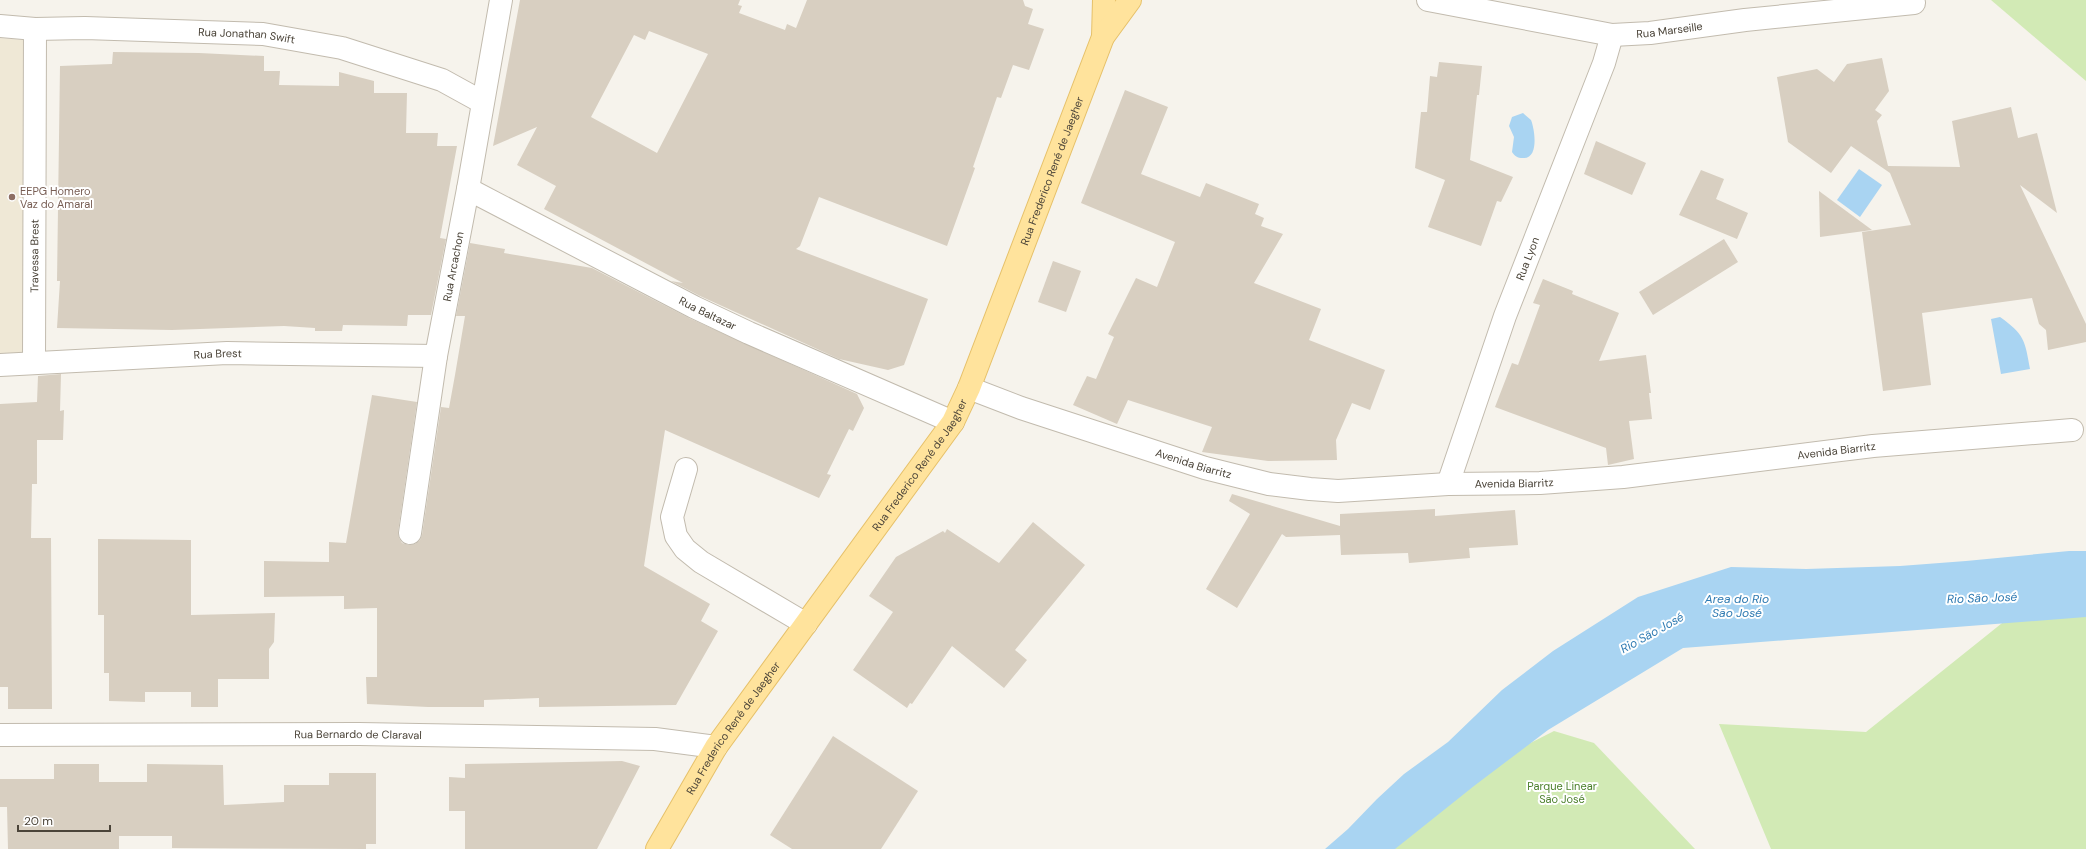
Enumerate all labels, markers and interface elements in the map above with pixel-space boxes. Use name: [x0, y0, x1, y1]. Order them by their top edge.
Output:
street label: Rua Marseille: [1636, 19, 1703, 41]
street label: Rua Jonathan Swift: [198, 25, 296, 47]
street label: Rua Frederico René de Jaegher: [1017, 95, 1087, 247]
place label: EEPG Homero Vaz do Amaral: [20, 184, 93, 211]
marker: EEPG Homero Vaz do Amaral: [7, 192, 17, 202]
street label: Travessa Brest: [27, 219, 41, 293]
street label: Rua Arcachon: [440, 230, 467, 303]
street label: Rua Lyon: [1513, 235, 1542, 282]
street label: Rua Baltazar: [677, 293, 739, 333]
street label: Rua Brest: [193, 346, 242, 362]
street label: Rua Frederico René de Jaegher: [869, 396, 970, 534]
street label: Avenida Biarritz: [1796, 439, 1876, 462]
street label: Avenida Biarritz: [1154, 445, 1233, 481]
street label: Avenida Biarritz: [1475, 475, 1554, 491]
water label: Rio São José: [1947, 589, 2018, 607]
water label: Area do Rio São José: [1704, 591, 1769, 621]
water label: Rio São José: [1617, 609, 1687, 657]
street label: Rua Frederico René de Jaegher: [683, 659, 783, 797]
street label: Rua Bernardo de Claraval: [294, 727, 422, 742]
park label: Parque Linear São José: [1527, 779, 1597, 806]
scale bar: [18, 807, 110, 833]
text: 20 m: [24, 813, 53, 829]

